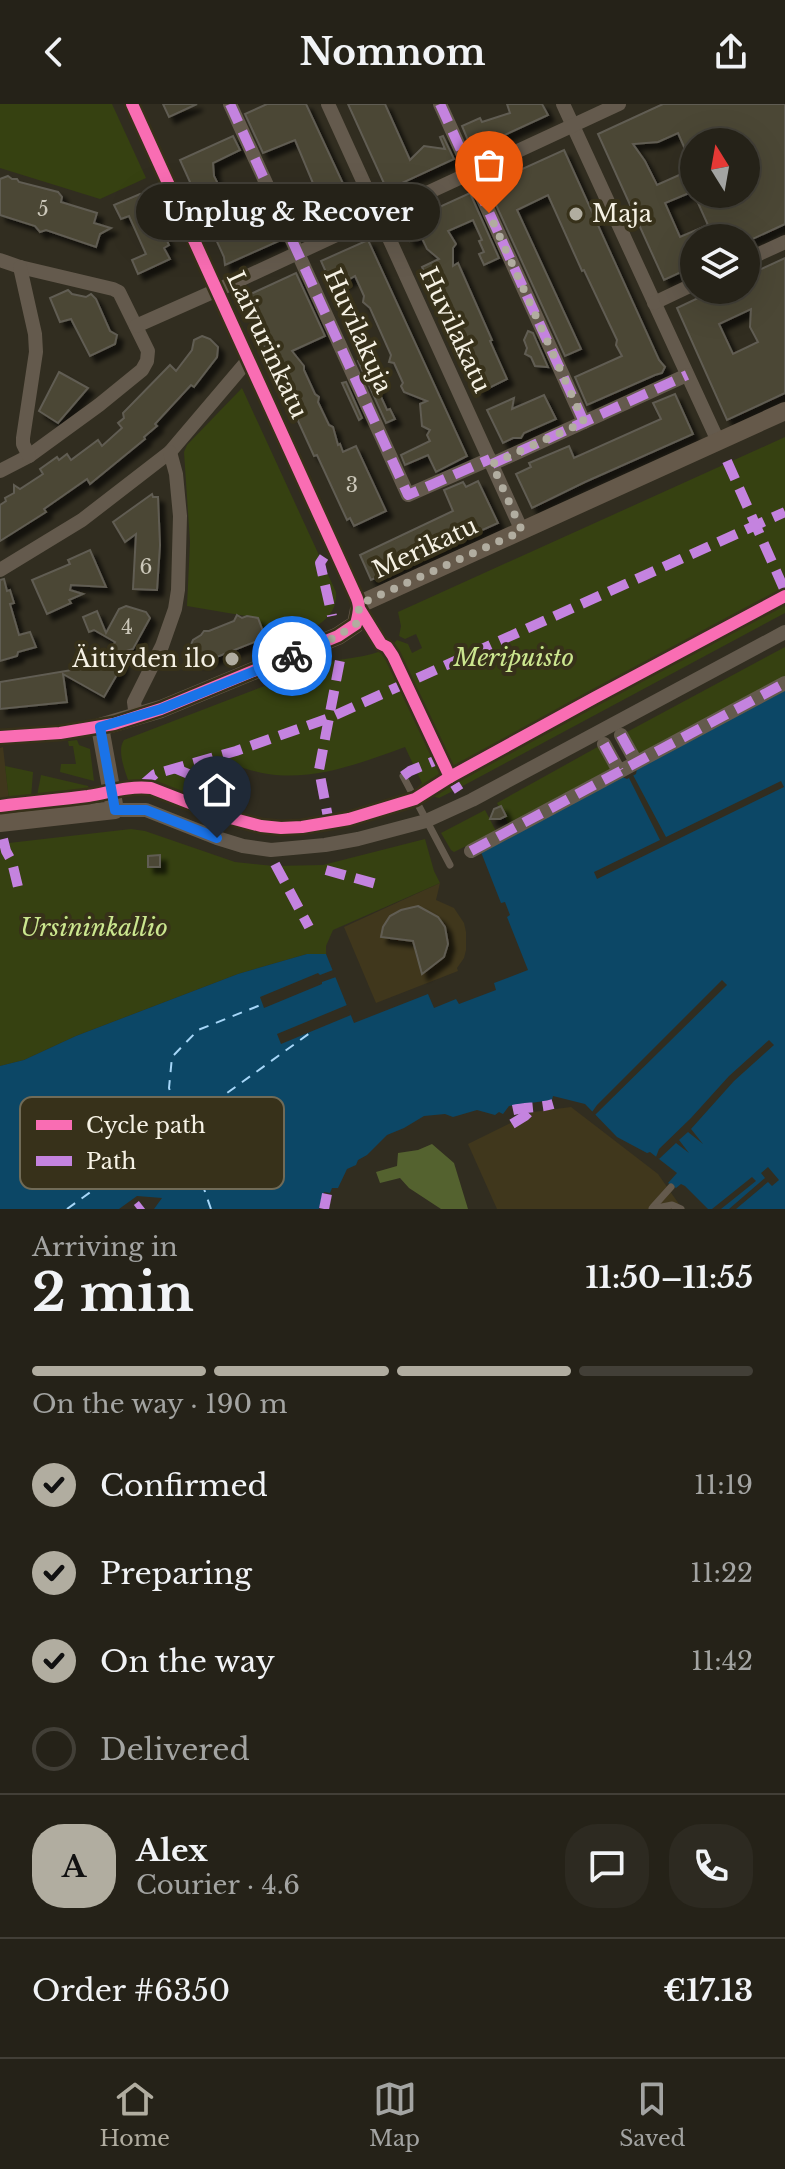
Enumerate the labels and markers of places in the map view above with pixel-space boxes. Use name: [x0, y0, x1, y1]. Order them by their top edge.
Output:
pin: [455, 131, 523, 213]
callout: Unplug & Recover: [137, 185, 441, 241]
place label: Maja: [592, 199, 653, 228]
marker: Maja: [567, 205, 585, 223]
place label: Äitiyden ilo: [71, 644, 216, 673]
marker: Äitiyden ilo: [223, 650, 241, 668]
pin: [183, 756, 251, 838]

